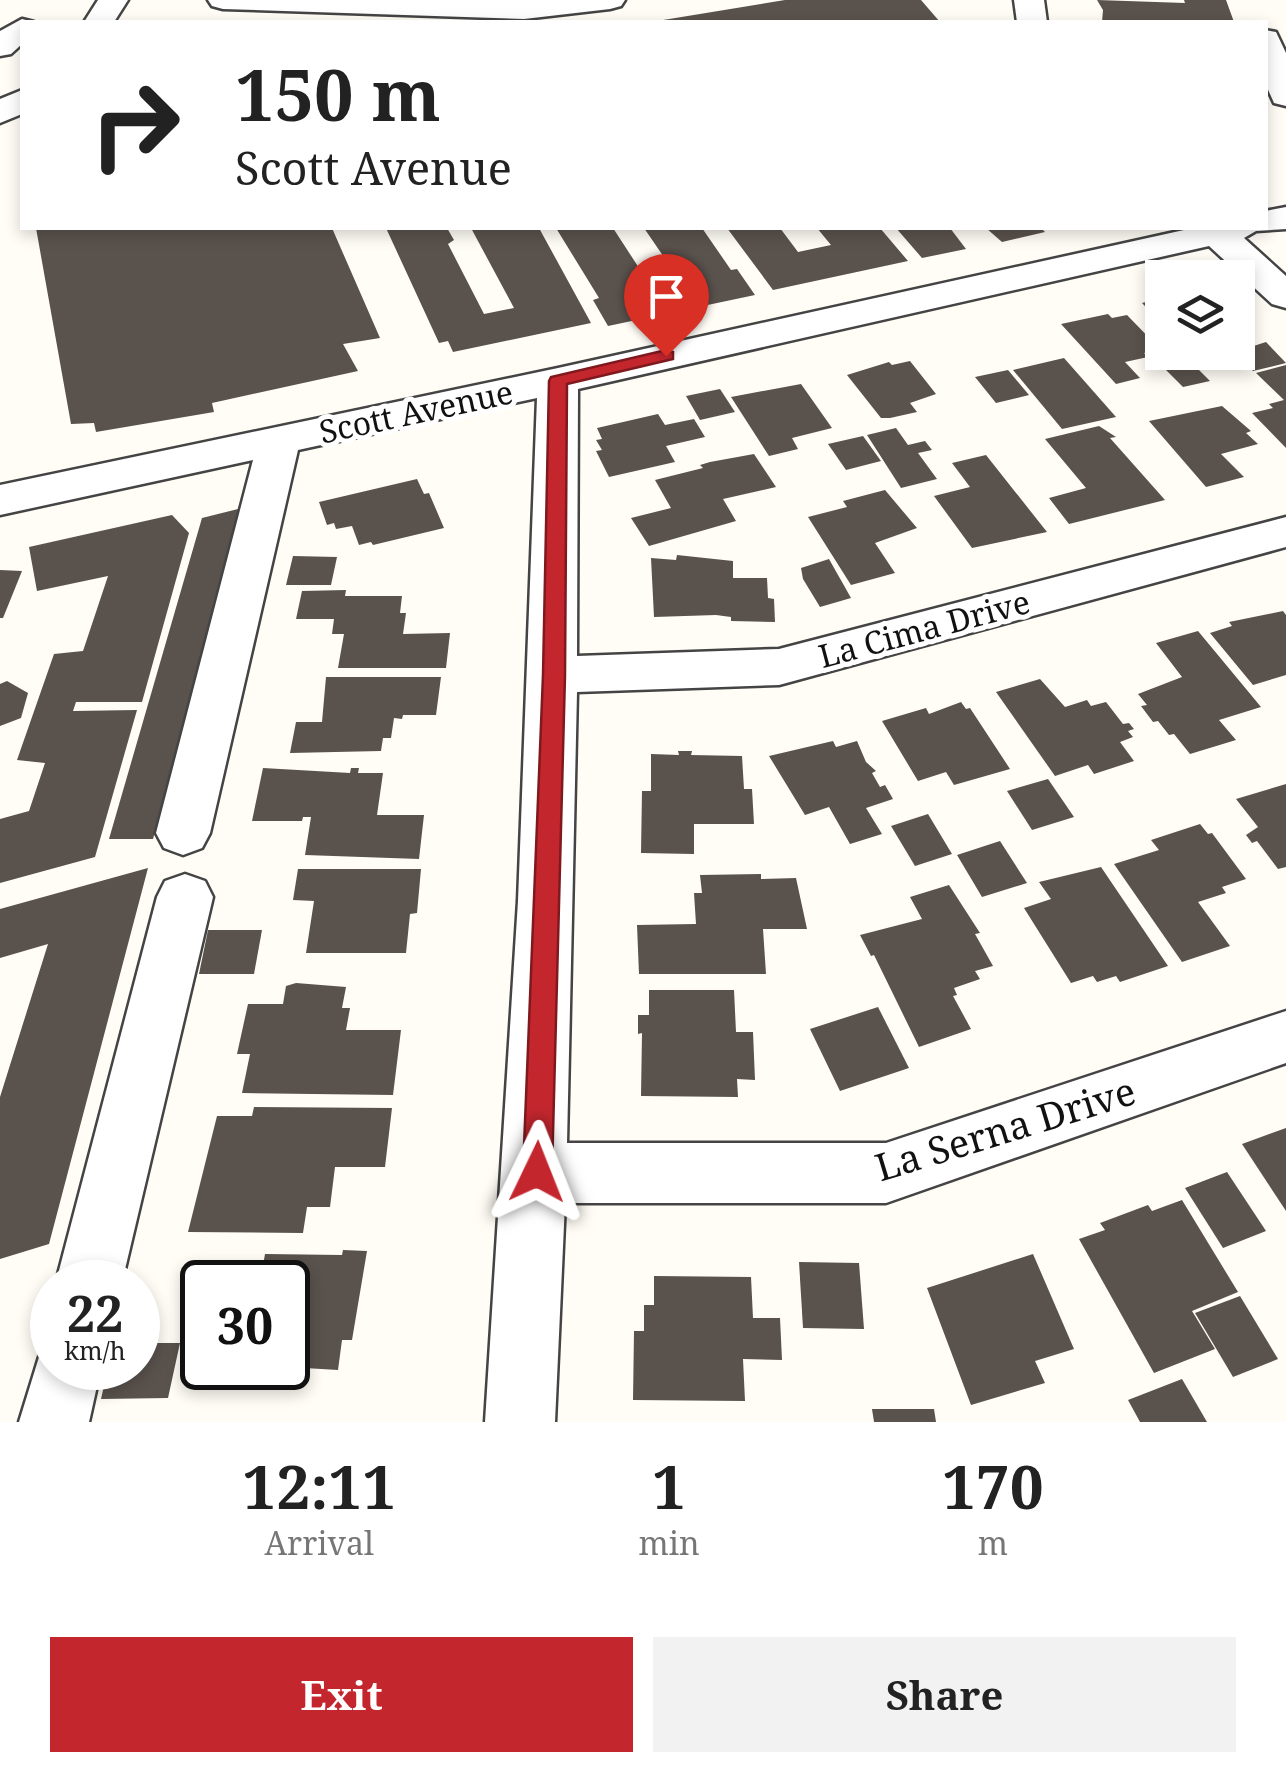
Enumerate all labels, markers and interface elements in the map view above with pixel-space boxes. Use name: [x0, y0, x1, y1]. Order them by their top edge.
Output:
text: 150 m: [235, 46, 441, 142]
icon: right: [70, 60, 200, 190]
text: Scott Avenue: [235, 137, 512, 198]
pin: [624, 254, 709, 357]
map controls: [1145, 260, 1255, 370]
button: layers: [1145, 260, 1255, 370]
icon: arrive: [639, 269, 694, 324]
street label: Scott Avenue: [315, 370, 517, 452]
street label: La Cima Drive: [814, 579, 1034, 677]
street label: La Serna Drive: [868, 1064, 1142, 1192]
position arrow: [485, 1120, 589, 1224]
speed limit sign: 30: [180, 1260, 310, 1390]
text: 22: [67, 1279, 123, 1347]
text: km/h: [64, 1333, 126, 1367]
text: 12:11: [242, 1445, 396, 1527]
text: 1: [652, 1445, 686, 1527]
text: 170: [942, 1445, 1044, 1527]
text: Arrival: [265, 1521, 374, 1564]
text: min: [639, 1521, 700, 1564]
text: m: [978, 1521, 1008, 1564]
button: Exit: [50, 1637, 633, 1752]
button: Share: [653, 1637, 1236, 1752]

